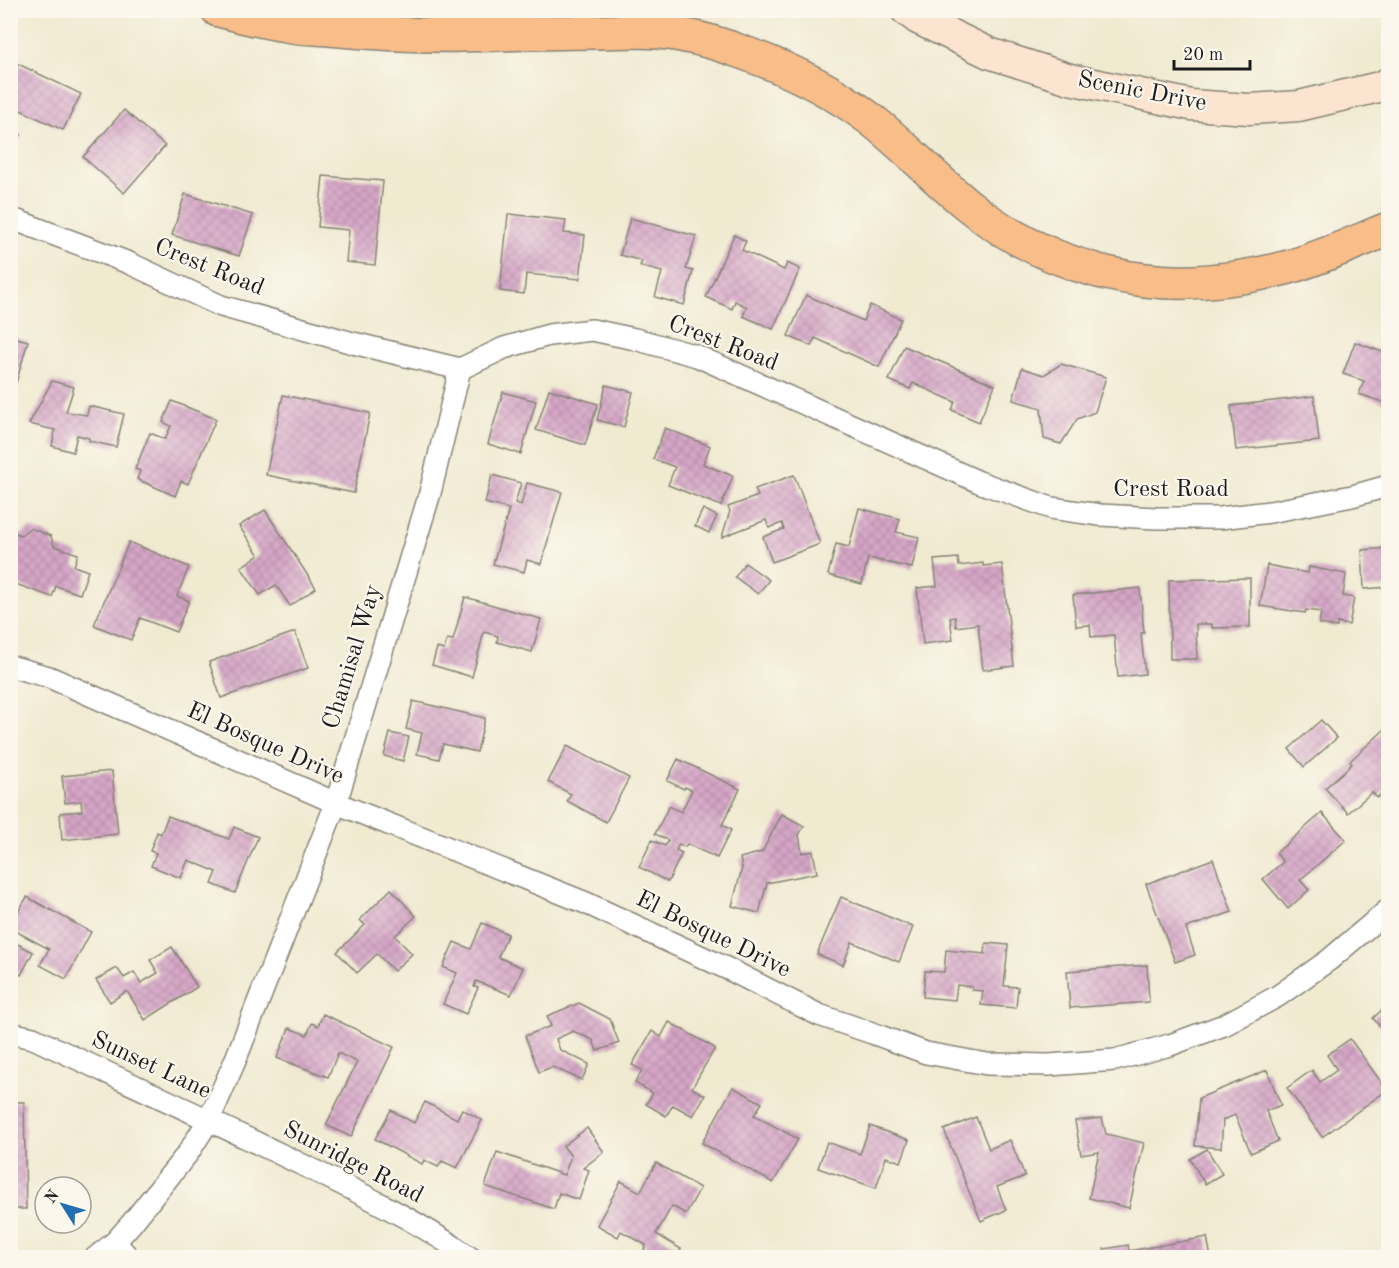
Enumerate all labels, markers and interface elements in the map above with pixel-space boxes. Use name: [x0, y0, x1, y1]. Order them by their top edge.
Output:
scale bar: [1174, 33, 1250, 71]
text: 20 m: [1183, 46, 1223, 64]
street label: Scenic Drive: [1076, 68, 1208, 116]
street label: Crest Road: [151, 235, 267, 301]
street label: Crest Road: [665, 312, 781, 376]
street label: Crest Road: [1113, 478, 1229, 502]
street label: Chamisal Way: [320, 582, 386, 732]
street label: El Bosque Drive: [183, 699, 347, 789]
street label: El Bosque Drive: [632, 887, 794, 983]
street label: Sunset Lane: [87, 1028, 215, 1104]
street label: Sunridge Road: [279, 1117, 427, 1209]
north arrow: [33, 1175, 93, 1235]
text: N: [43, 1187, 63, 1207]

